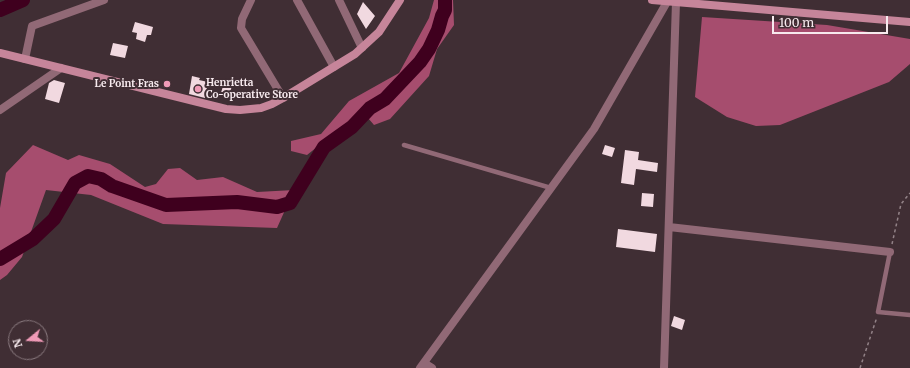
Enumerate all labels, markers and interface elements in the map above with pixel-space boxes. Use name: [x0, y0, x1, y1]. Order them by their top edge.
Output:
scale bar: [774, 8, 890, 34]
text: 100 m: [779, 15, 814, 30]
place label: Henrietta Co-operative Store: [206, 77, 298, 100]
place label: Le Point Fras: [94, 78, 159, 90]
marker: Le Point Fras: [162, 79, 172, 89]
marker: Henrietta Co-operative Store: [193, 84, 203, 94]
north arrow: [8, 320, 48, 360]
text: N: [10, 337, 26, 350]

